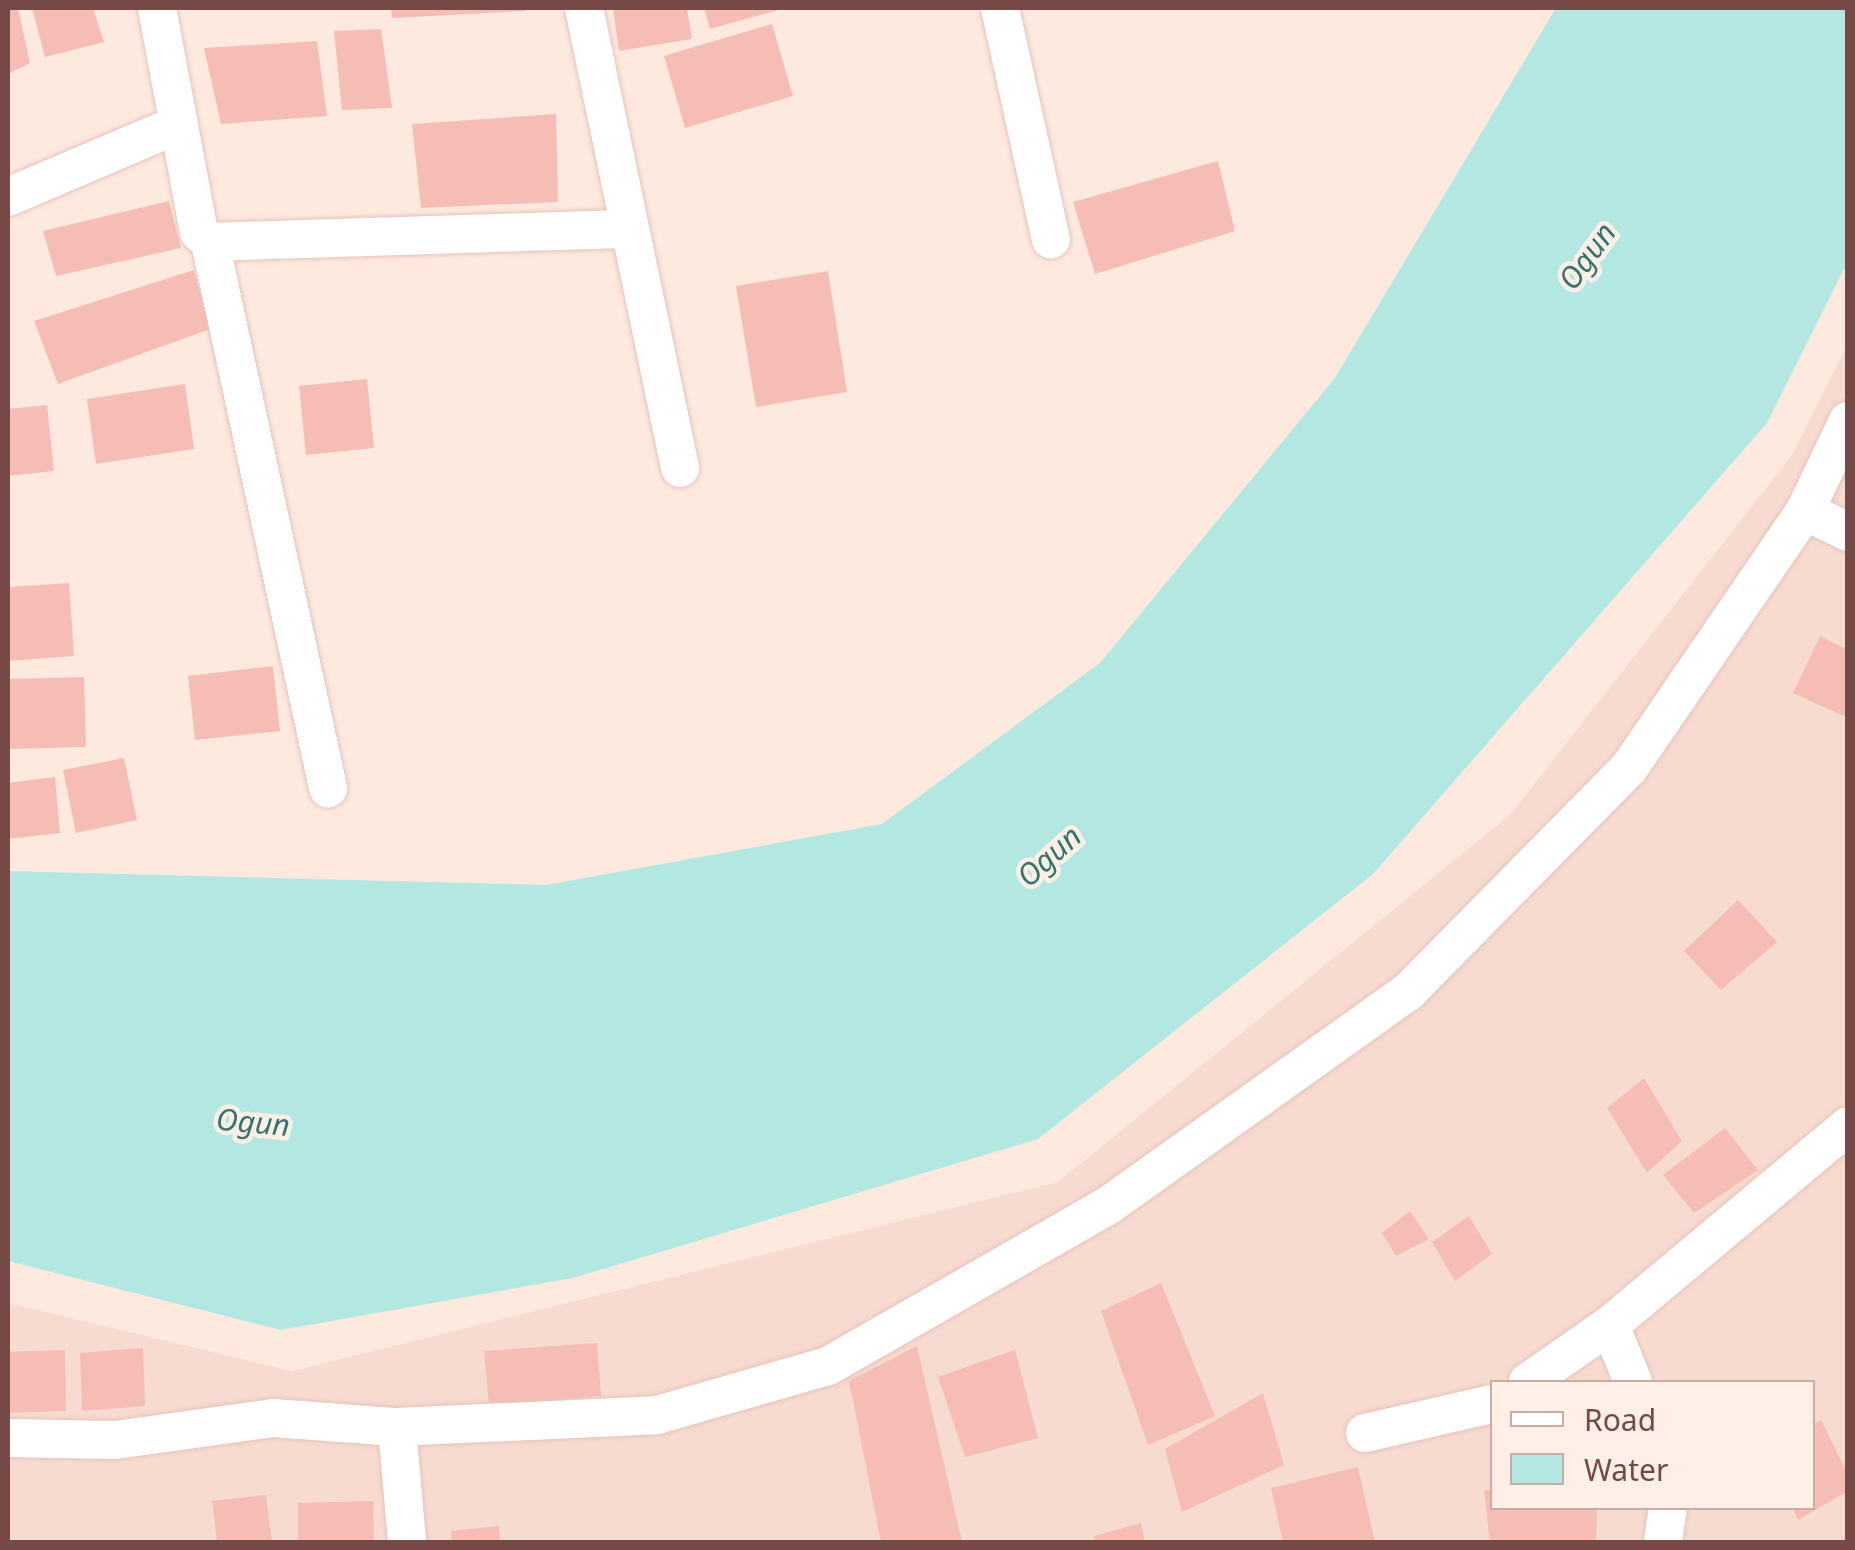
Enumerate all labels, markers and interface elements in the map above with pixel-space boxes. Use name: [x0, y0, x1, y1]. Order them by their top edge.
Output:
water label: Ogun: [1551, 216, 1623, 296]
water label: Ogun: [1010, 818, 1088, 894]
water label: Ogun: [215, 1101, 291, 1143]
legend: [1490, 1380, 1815, 1510]
text: Road: [1584, 1399, 1656, 1440]
text: Water: [1584, 1449, 1668, 1490]

